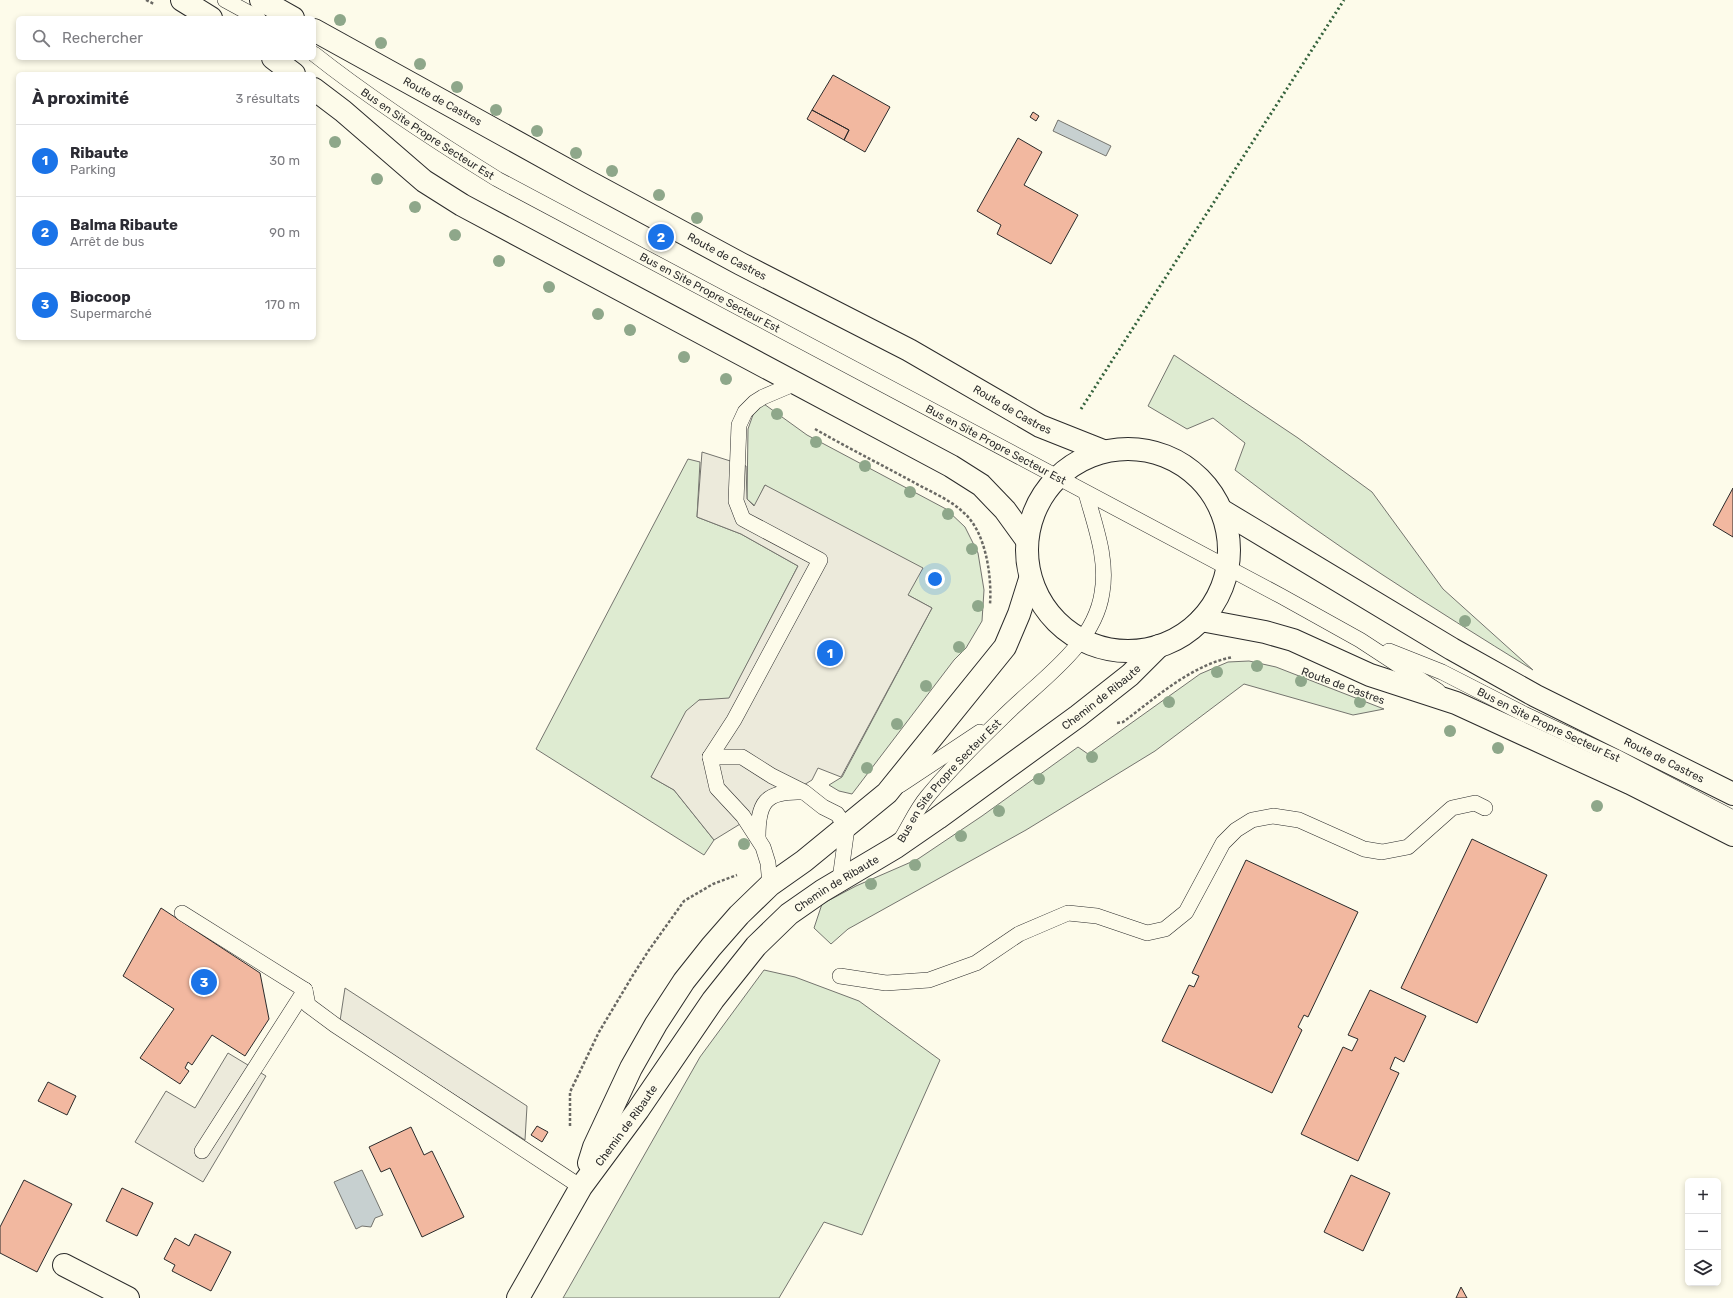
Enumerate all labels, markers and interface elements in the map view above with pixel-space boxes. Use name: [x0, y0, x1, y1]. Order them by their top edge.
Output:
search box: [16, 16, 316, 60]
icon: search: [30, 27, 52, 49]
text: Rechercher: [62, 29, 143, 47]
street label: Route de Castres: [401, 74, 485, 128]
street label: Bus en Site Propre Secteur Est: [359, 85, 497, 183]
text: À proximité: [32, 88, 129, 108]
text: 3 résultats: [235, 91, 300, 106]
text: Ribaute: [70, 144, 129, 162]
text: 1: [42, 153, 48, 168]
text: 30 m: [269, 153, 300, 168]
text: Parking: [70, 162, 116, 177]
text: Balma Ribaute: [70, 216, 178, 234]
pin: 2: [648, 222, 674, 252]
text: 2: [41, 225, 49, 240]
text: 90 m: [269, 225, 300, 240]
street label: Route de Castres: [685, 230, 769, 283]
text: Arrêt de bus: [70, 234, 144, 249]
street label: Bus en Site Propre Secteur Est: [638, 250, 783, 335]
text: Biocoop: [70, 288, 131, 306]
text: 3: [41, 297, 49, 312]
text: 170 m: [265, 297, 300, 312]
text: Supermarché: [70, 306, 152, 321]
street label: Route de Castres: [971, 382, 1054, 437]
street label: Bus en Site Propre Secteur Est: [924, 402, 1069, 487]
your location: [925, 569, 945, 589]
pin: 1: [817, 638, 843, 668]
street label: Chemin de Ribaute: [1059, 662, 1143, 732]
street label: Route de Castres: [1300, 665, 1387, 707]
street label: Bus en Site Propre Secteur Est: [1475, 685, 1623, 765]
street label: Bus en Site Propre Secteur Est: [894, 716, 1004, 845]
street label: Route de Castres: [1622, 734, 1707, 785]
street label: Chemin de Ribaute: [792, 852, 881, 915]
pin: 3: [191, 967, 217, 997]
street label: Chemin de Ribaute: [592, 1082, 660, 1169]
map controls: [1685, 1178, 1721, 1286]
button: +: [1685, 1178, 1721, 1214]
button: −: [1685, 1214, 1721, 1250]
button: layers: [1685, 1250, 1721, 1286]

